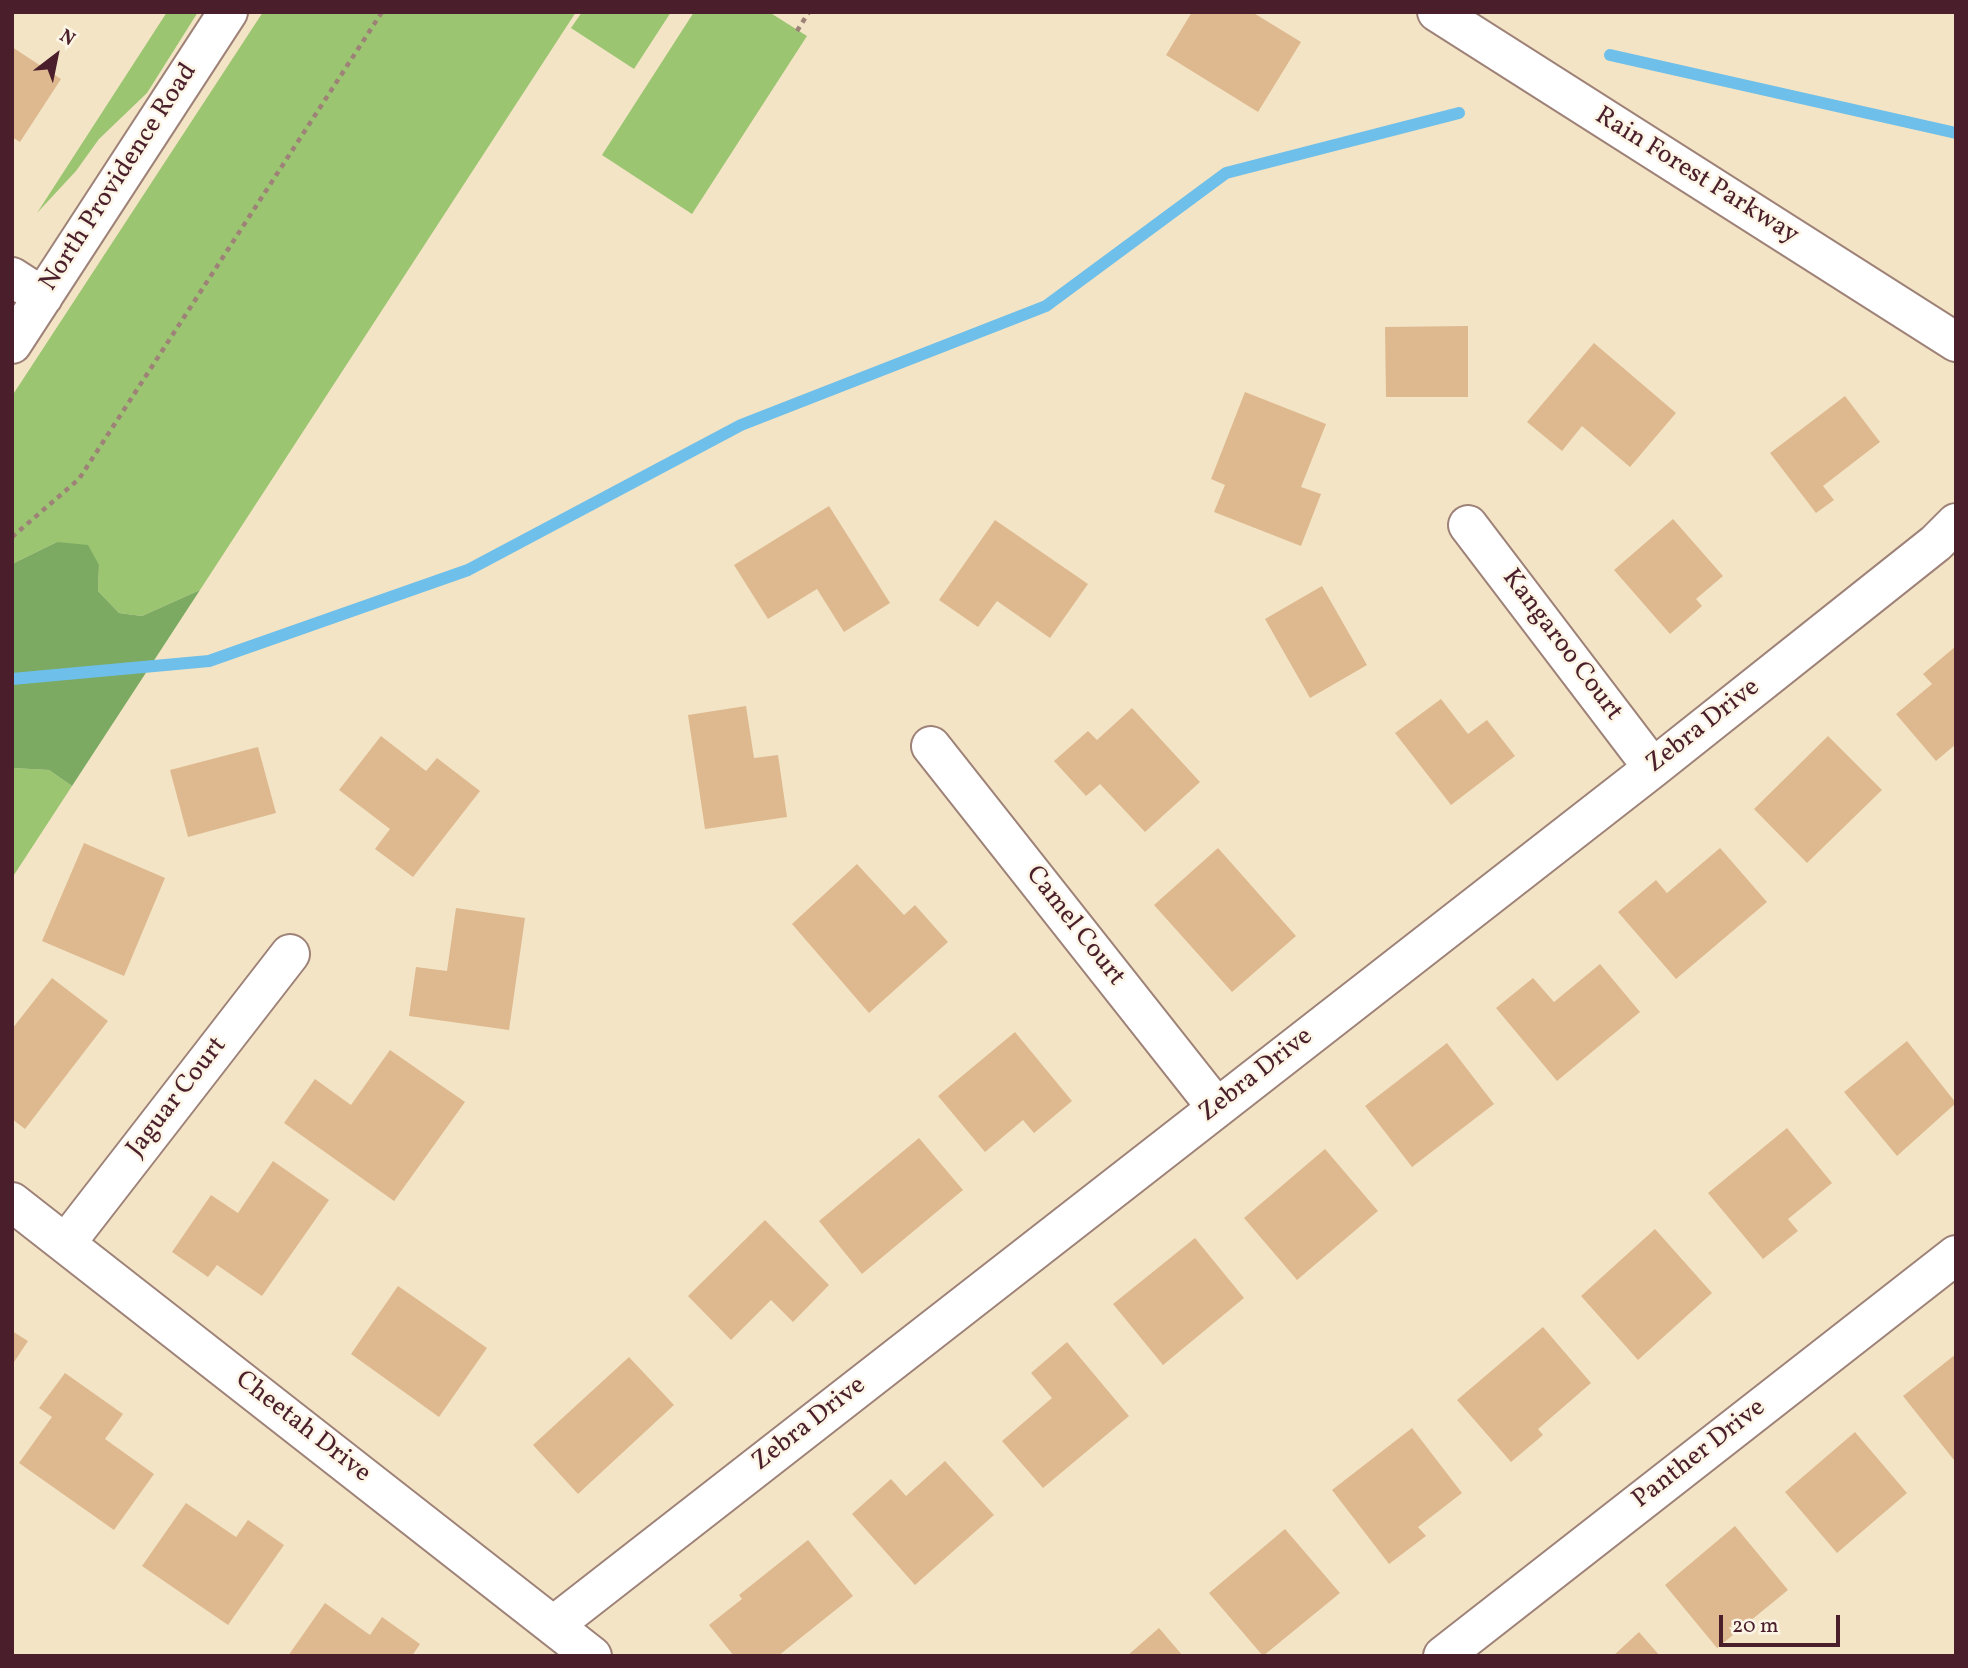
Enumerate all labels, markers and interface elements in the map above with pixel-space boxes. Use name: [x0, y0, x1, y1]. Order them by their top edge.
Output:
north arrow: [21, 21, 91, 91]
text: N: [54, 24, 80, 53]
street label: North Providence Road: [35, 58, 205, 298]
street label: Rain Forest Parkway: [1588, 102, 1804, 252]
street label: Kangaroo Court: [1494, 564, 1628, 728]
street label: Zebra Drive: [1641, 673, 1767, 781]
street label: Camel Court: [1017, 861, 1131, 993]
street label: Zebra Drive: [1194, 1022, 1320, 1130]
street label: Jaguar Court: [121, 1032, 235, 1164]
street label: Cheetah Drive: [228, 1365, 376, 1491]
street label: Zebra Drive: [747, 1371, 873, 1479]
street label: Panther Drive: [1627, 1393, 1773, 1517]
scale bar: [1723, 1602, 1844, 1646]
text: 20 m: [1732, 1612, 1778, 1641]

